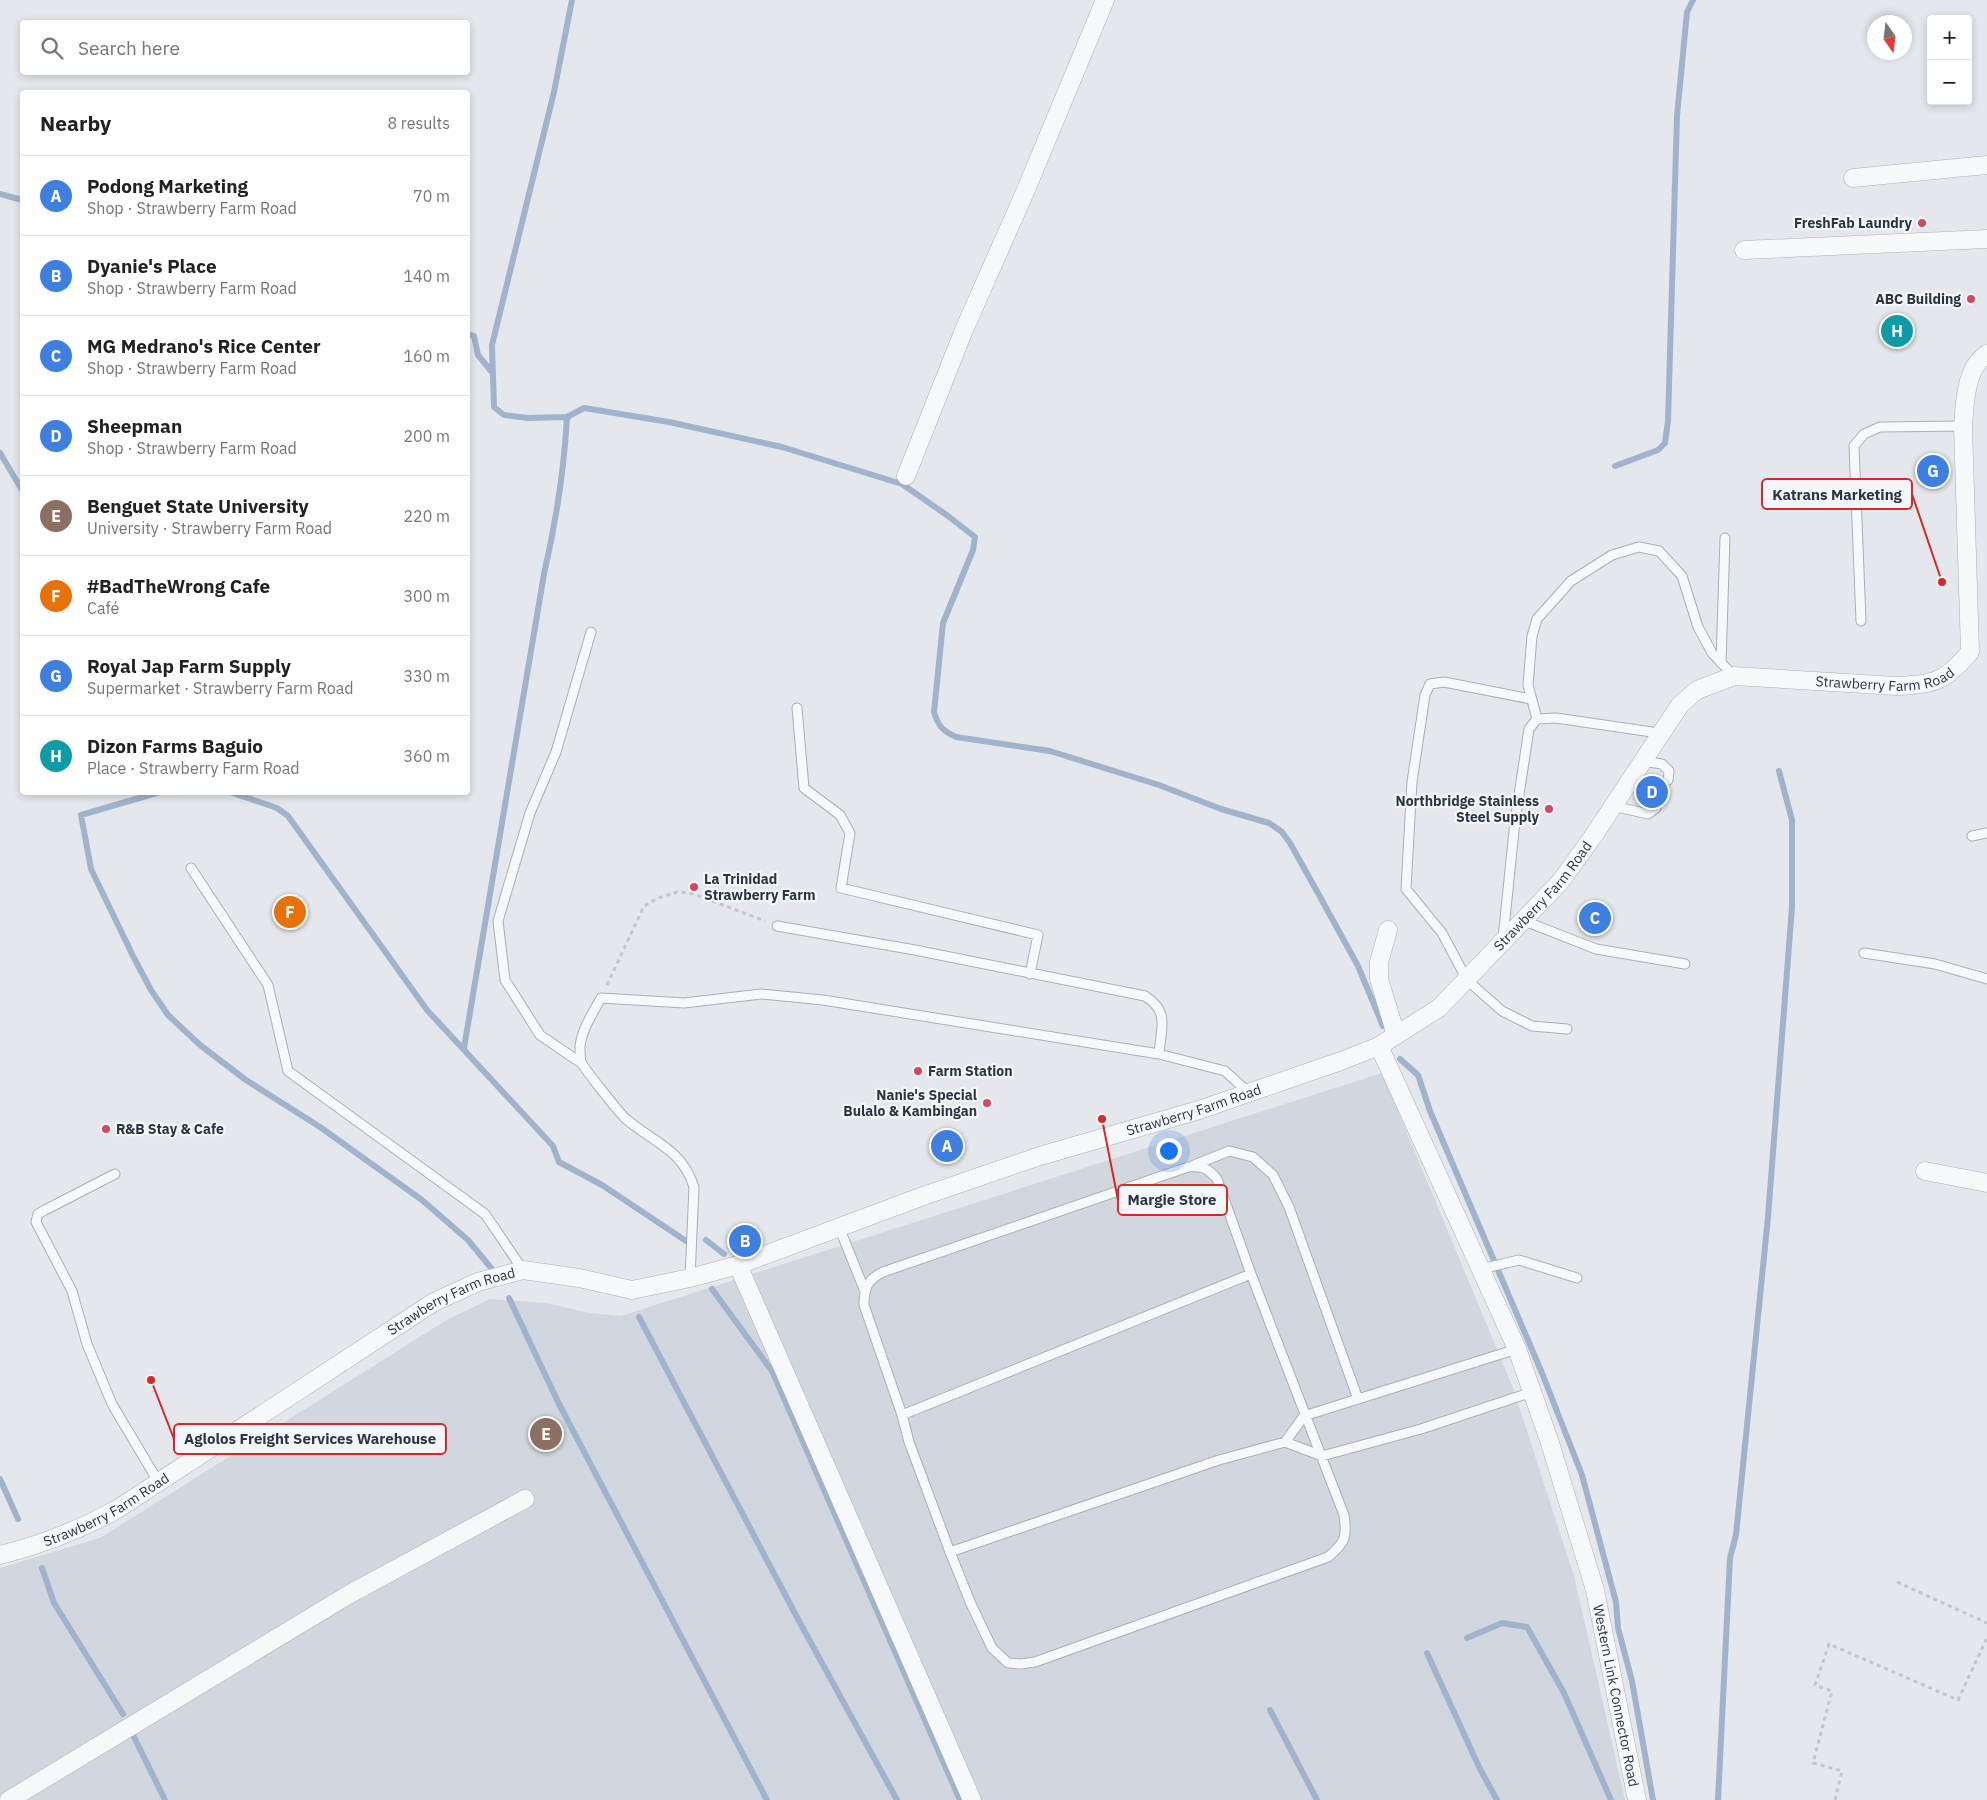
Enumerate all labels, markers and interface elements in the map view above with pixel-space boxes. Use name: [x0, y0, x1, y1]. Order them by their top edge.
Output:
north arrow: [1867, 15, 1912, 60]
map controls: [1927, 15, 1972, 105]
button: +: [1927, 15, 1972, 60]
search box: [20, 20, 470, 75]
icon: search: [38, 34, 66, 62]
text: Search here: [78, 36, 180, 60]
button: −: [1927, 60, 1972, 105]
text: Nearby: [40, 109, 111, 137]
text: 8 results: [387, 113, 450, 133]
text: Podong Marketing: [87, 174, 248, 198]
text: A: [51, 186, 61, 206]
text: 70 m: [413, 186, 450, 206]
text: Shop · Strawberry Farm Road: [87, 198, 297, 218]
place label: FreshFab Laundry: [1794, 214, 1913, 232]
marker: FreshFab Laundry: [1916, 217, 1928, 229]
text: Dyanie's Place: [87, 254, 217, 278]
text: B: [51, 266, 61, 286]
text: 140 m: [403, 266, 450, 286]
text: Shop · Strawberry Farm Road: [87, 278, 297, 298]
place label: ABC Building: [1875, 290, 1961, 308]
marker: ABC Building: [1965, 293, 1977, 305]
pin: H: [1881, 312, 1913, 350]
text: MG Medrano's Rice Center: [87, 334, 321, 358]
text: C: [51, 346, 61, 366]
text: 160 m: [403, 346, 450, 366]
text: Shop · Strawberry Farm Road: [87, 358, 297, 378]
text: Sheepman: [87, 414, 182, 438]
text: D: [50, 426, 62, 446]
text: 200 m: [403, 426, 450, 446]
text: Shop · Strawberry Farm Road: [87, 438, 297, 458]
pin: G: [1917, 452, 1949, 490]
callout: Katrans Marketing: [1762, 479, 1912, 509]
text: Katrans Marketing: [1772, 485, 1903, 504]
text: Benguet State University: [87, 494, 309, 518]
text: E: [51, 506, 61, 526]
text: 220 m: [403, 506, 450, 526]
text: University · Strawberry Farm Road: [87, 518, 332, 538]
text: #BadTheWrong Cafe: [87, 574, 270, 598]
text: F: [51, 586, 61, 606]
text: 300 m: [403, 586, 450, 606]
text: Café: [87, 598, 119, 618]
text: Royal Jap Farm Supply: [87, 654, 291, 678]
street label: Strawberry Farm Road: [1815, 663, 1958, 695]
text: G: [50, 666, 62, 686]
text: 330 m: [403, 666, 450, 686]
text: Supermarket · Strawberry Farm Road: [87, 678, 354, 698]
text: Dizon Farms Baguio: [87, 734, 263, 758]
text: H: [50, 746, 62, 766]
text: 360 m: [403, 746, 450, 766]
text: Place · Strawberry Farm Road: [87, 758, 300, 778]
pin: D: [1636, 773, 1668, 811]
place label: Northbridge Stainless Steel Supply: [1396, 792, 1540, 826]
marker: Northbridge Stainless Steel Supply: [1543, 803, 1555, 815]
street label: Strawberry Farm Road: [1490, 838, 1596, 955]
place label: La Trinidad Strawberry Farm: [704, 870, 815, 904]
marker: La Trinidad Strawberry Farm: [688, 881, 700, 893]
pin: F: [274, 893, 306, 931]
pin: C: [1579, 899, 1611, 937]
place label: Farm Station: [928, 1062, 1013, 1080]
marker: Farm Station: [912, 1065, 924, 1077]
street label: Strawberry Farm Road: [1124, 1080, 1264, 1140]
place label: Nanie's Special Bulalo & Kambingan: [843, 1086, 977, 1120]
marker: Nanie's Special Bulalo & Kambingan: [981, 1097, 993, 1109]
place label: R&B Stay & Cafe: [116, 1120, 224, 1138]
marker: R&B Stay & Cafe: [100, 1123, 112, 1135]
pin: A: [931, 1127, 963, 1165]
your location: [1156, 1138, 1182, 1164]
callout: Margie Store: [1118, 1185, 1227, 1215]
text: Margie Store: [1127, 1190, 1217, 1209]
pin: B: [729, 1222, 761, 1260]
street label: Strawberry Farm Road: [384, 1263, 517, 1339]
pin: E: [530, 1415, 562, 1453]
callout: Aglolos Freight Services Warehouse: [174, 1424, 446, 1454]
text: Aglolos Freight Services Warehouse: [184, 1429, 436, 1448]
street label: Strawberry Farm Road: [41, 1469, 172, 1551]
street label: Western Link Connector Road: [1589, 1603, 1643, 1788]

